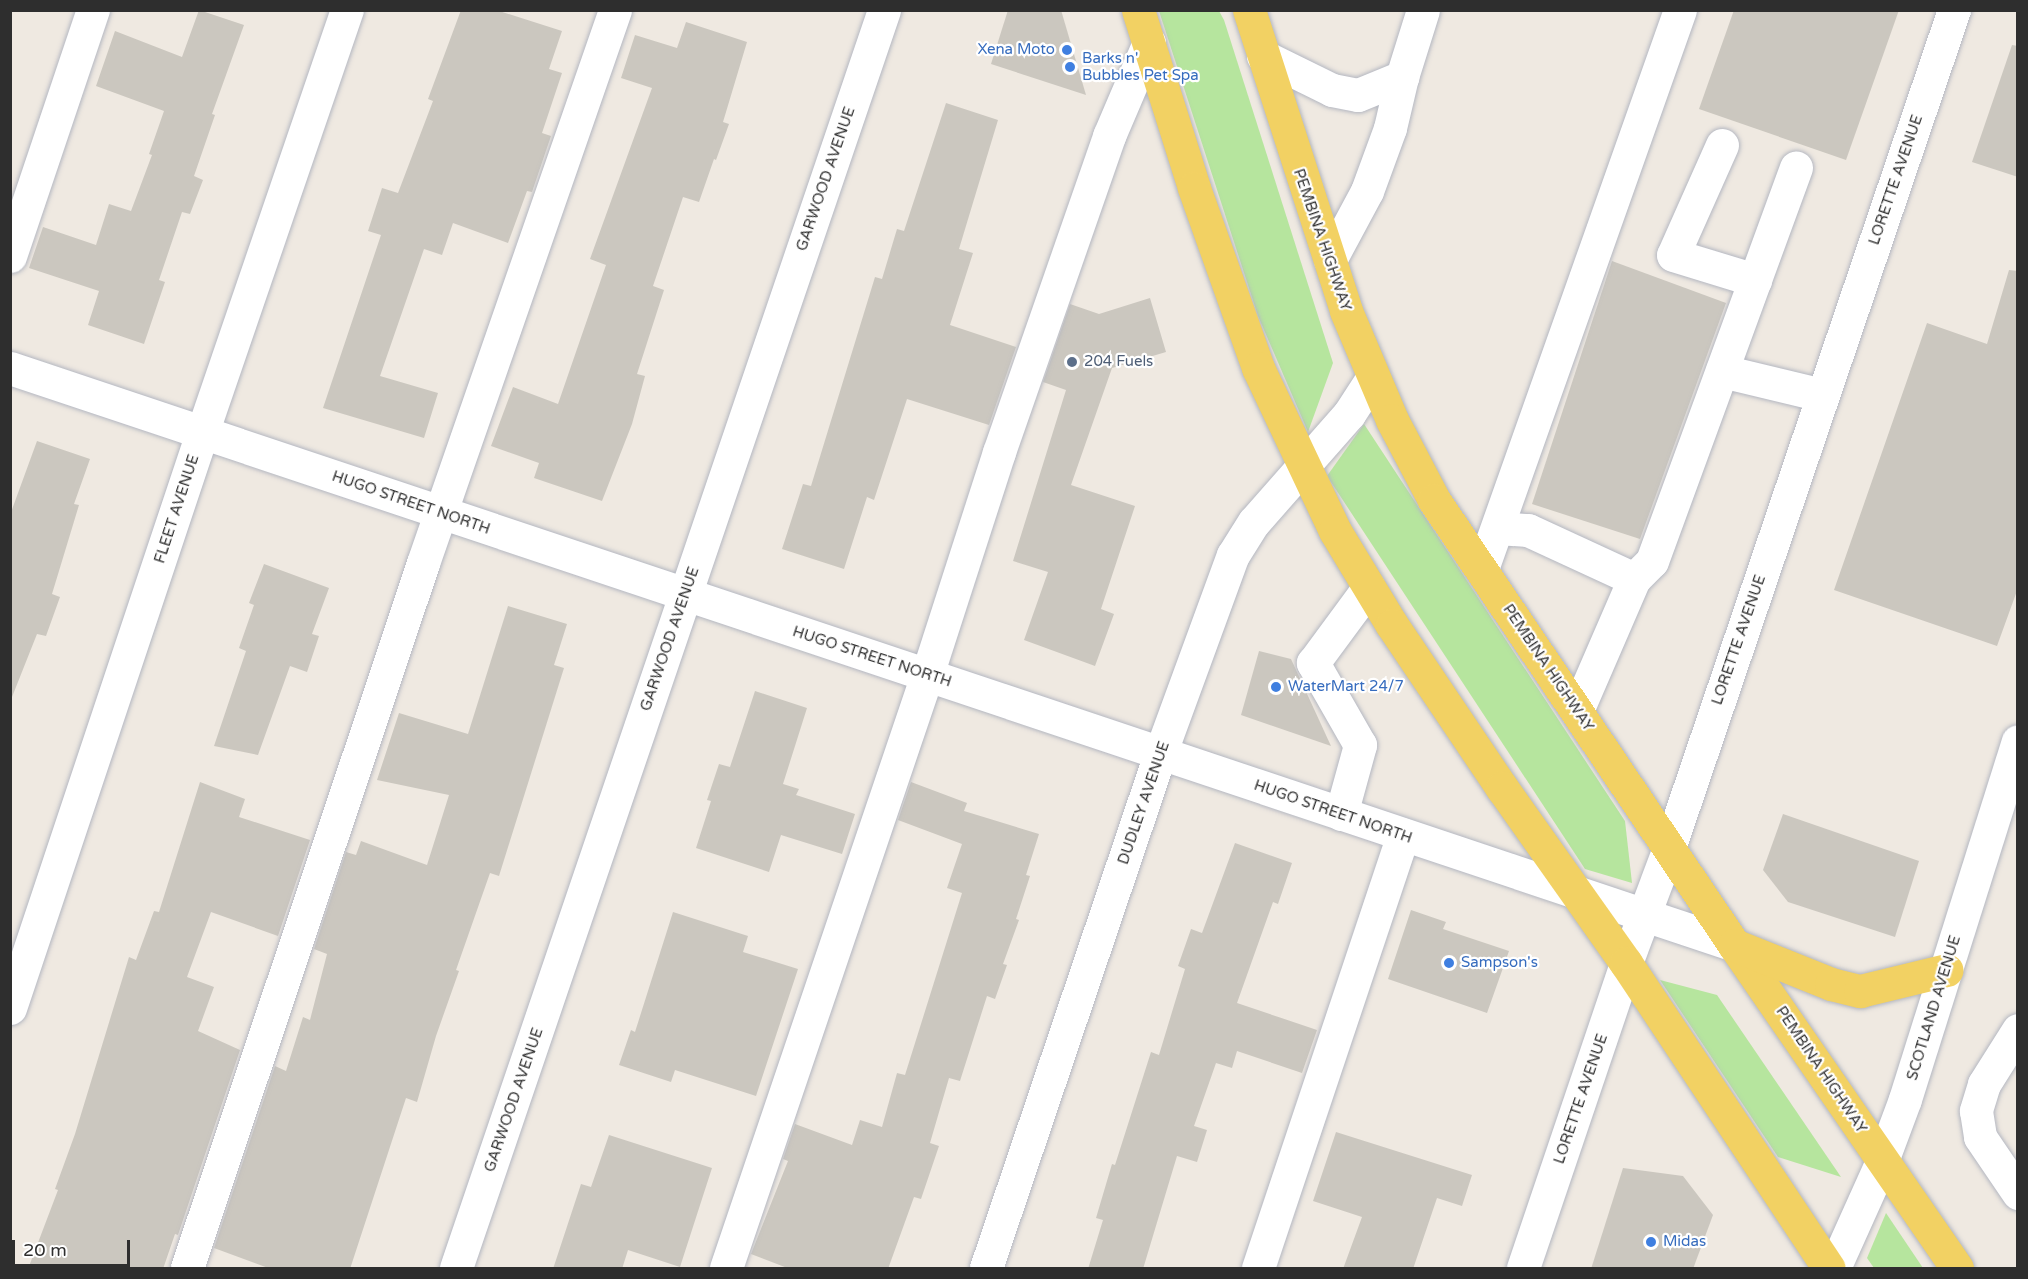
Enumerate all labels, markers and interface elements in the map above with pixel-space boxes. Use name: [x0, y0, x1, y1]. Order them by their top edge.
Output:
place label: Xena Moto: [977, 41, 1055, 59]
marker: Xena Moto: [1060, 43, 1074, 57]
place label: Barks n' Bubbles Pet Spa: [1082, 49, 1199, 84]
marker: Barks n' Bubbles Pet Spa: [1063, 60, 1077, 74]
street label: GARWOOD AVENUE: [793, 104, 859, 254]
street label: LORETTE AVENUE: [1865, 113, 1927, 247]
street label: PEMBINA HIGHWAY: [1289, 167, 1355, 313]
place label: 204 Fuels: [1084, 353, 1153, 371]
marker: 204 Fuels: [1065, 355, 1079, 369]
street label: FLEET AVENUE: [151, 452, 203, 566]
street label: HUGO STREET NORTH: [330, 467, 492, 539]
street label: GARWOOD AVENUE: [637, 564, 703, 714]
street label: LORETTE AVENUE: [1708, 573, 1770, 707]
street label: PEMBINA HIGHWAY: [1499, 601, 1597, 735]
street label: HUGO STREET NORTH: [790, 623, 954, 691]
place label: WaterMart 24/7: [1288, 678, 1404, 696]
marker: WaterMart 24/7: [1269, 680, 1283, 694]
street label: DUDLEY AVENUE: [1114, 739, 1174, 867]
street label: HUGO STREET NORTH: [1252, 776, 1414, 848]
street label: SCOTLAND AVENUE: [1903, 933, 1965, 1083]
place label: Sampson's: [1461, 954, 1538, 972]
marker: Sampson's: [1442, 956, 1456, 970]
street label: PEMBINA HIGHWAY: [1772, 1003, 1870, 1137]
street label: GARWOOD AVENUE: [481, 1025, 547, 1175]
street label: LORETTE AVENUE: [1550, 1032, 1612, 1166]
scale bar: [15, 1228, 134, 1266]
place label: Midas: [1663, 1233, 1706, 1251]
marker: Midas: [1644, 1235, 1658, 1249]
text: 20 m: [23, 1239, 67, 1261]

